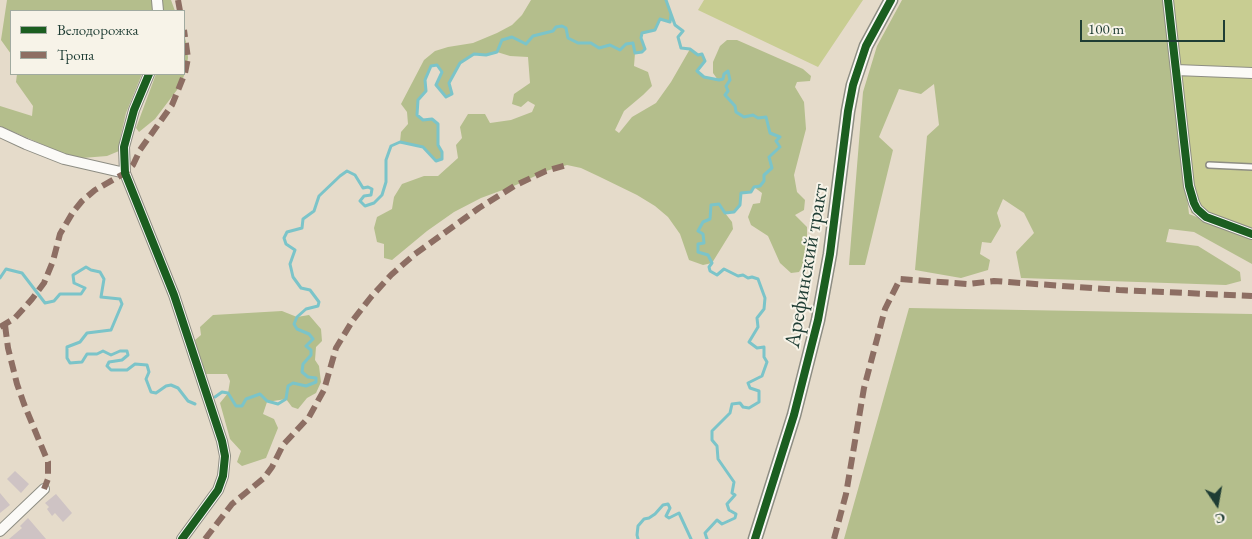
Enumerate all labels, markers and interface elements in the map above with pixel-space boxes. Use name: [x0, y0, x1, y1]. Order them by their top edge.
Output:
legend: [10, 10, 185, 75]
scale bar: [1082, 10, 1227, 42]
text: 100 m: [1088, 19, 1124, 38]
text: Велодорожка: [57, 20, 138, 39]
text: Тропа: [57, 45, 94, 64]
street label: Арефинский тракт: [780, 182, 834, 350]
north arrow: [1192, 479, 1242, 529]
text: С: [1213, 509, 1227, 529]

